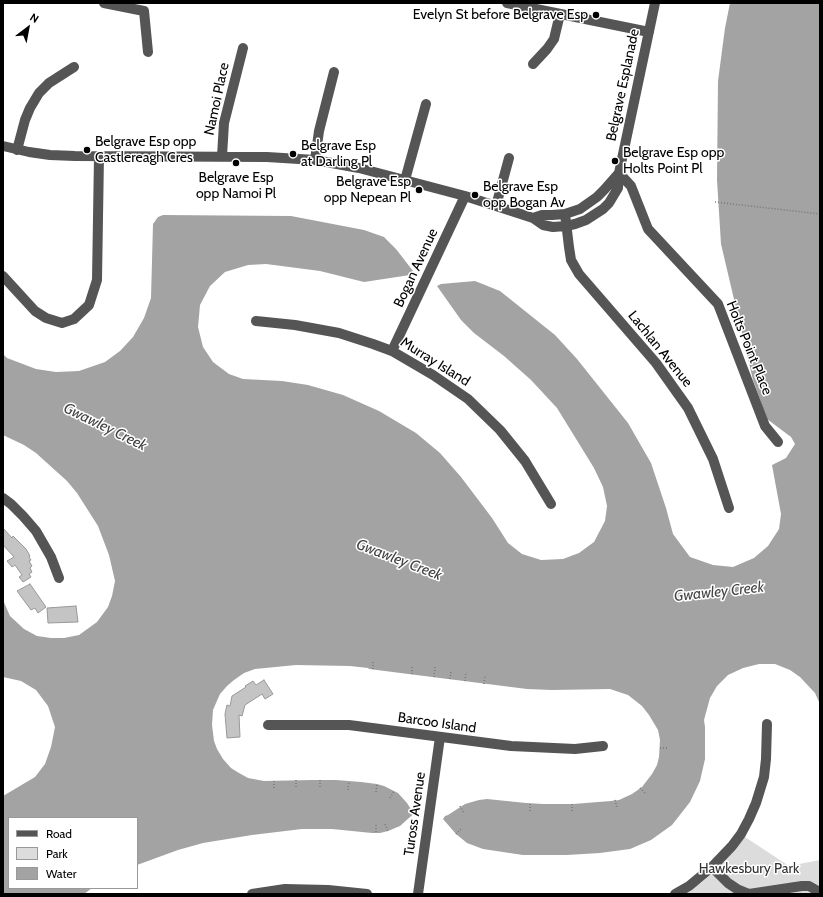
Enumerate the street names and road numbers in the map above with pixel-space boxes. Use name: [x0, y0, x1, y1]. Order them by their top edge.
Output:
street label: Belgrave Esplanade: [603, 27, 643, 143]
street label: Namoi Place: [201, 61, 233, 137]
street label: Bogan Avenue: [390, 226, 442, 310]
street label: Holts Point Place: [723, 299, 775, 397]
street label: Lachlan Avenue: [624, 308, 696, 390]
street label: Murray Island: [397, 334, 473, 390]
street label: Barcoo Island: [397, 709, 477, 737]
street label: Tuross Avenue: [401, 771, 429, 857]

